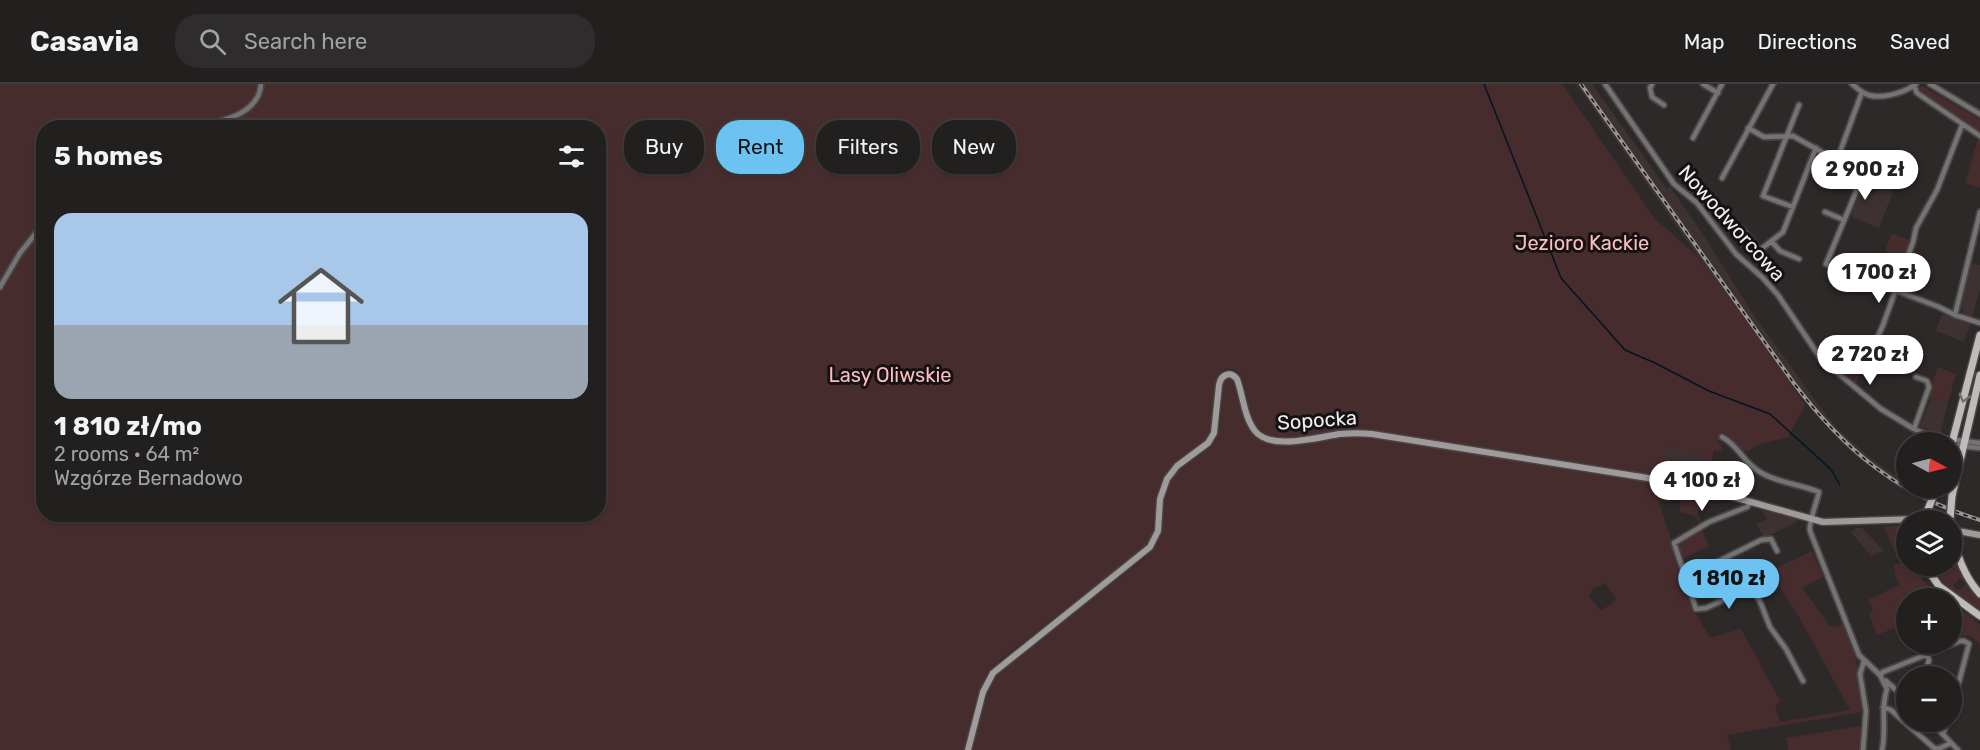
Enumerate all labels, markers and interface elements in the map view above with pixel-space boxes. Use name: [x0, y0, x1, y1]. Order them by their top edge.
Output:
search box: [175, 14, 595, 68]
text: Casavia: [30, 25, 139, 58]
icon: search: [196, 25, 229, 58]
text: Search here: [244, 28, 367, 55]
text: Map: [1684, 29, 1725, 54]
text: Directions: [1758, 29, 1857, 54]
text: Saved: [1890, 29, 1950, 54]
chip: Buy: [624, 120, 704, 174]
chip: Rent: [716, 120, 804, 174]
chip: Filters: [816, 120, 920, 174]
chip: New: [932, 120, 1016, 174]
icon: filters: [555, 140, 588, 173]
text: 5 homes: [54, 141, 163, 172]
pin: 2 900 zł: [1803, 150, 1927, 201]
text: 2 900 zł: [1825, 157, 1905, 181]
street label: Nowodworcowa: [1674, 160, 1790, 286]
park label: Jezioro Kackie: [1515, 231, 1649, 255]
icon: home: [267, 252, 375, 360]
pin: 1 700 zł: [1817, 253, 1941, 304]
text: 1 700 zł: [1841, 260, 1917, 284]
pin: 2 720 zł: [1808, 335, 1932, 386]
text: 2 720 zł: [1831, 342, 1909, 366]
park label: Lasy Oliwskie: [828, 363, 952, 387]
one-way arrow: [1958, 393, 1971, 403]
street label: Sopocka: [1276, 405, 1358, 435]
text: 1 810 zł/mo: [54, 411, 202, 442]
north arrow: [1896, 432, 1962, 498]
map controls: [1896, 432, 1962, 732]
text: 2 rooms · 64 m²: [54, 442, 199, 466]
pin: 4 100 zł: [1640, 461, 1764, 512]
text: Wzgórze Bernadowo: [54, 466, 243, 490]
text: 4 100 zł: [1663, 468, 1741, 492]
button: layers: [1896, 510, 1962, 576]
pin: 1 810 zł: [1667, 559, 1791, 610]
text: 1 810 zł: [1692, 566, 1766, 590]
button: +: [1896, 588, 1962, 654]
button: −: [1896, 666, 1962, 732]

